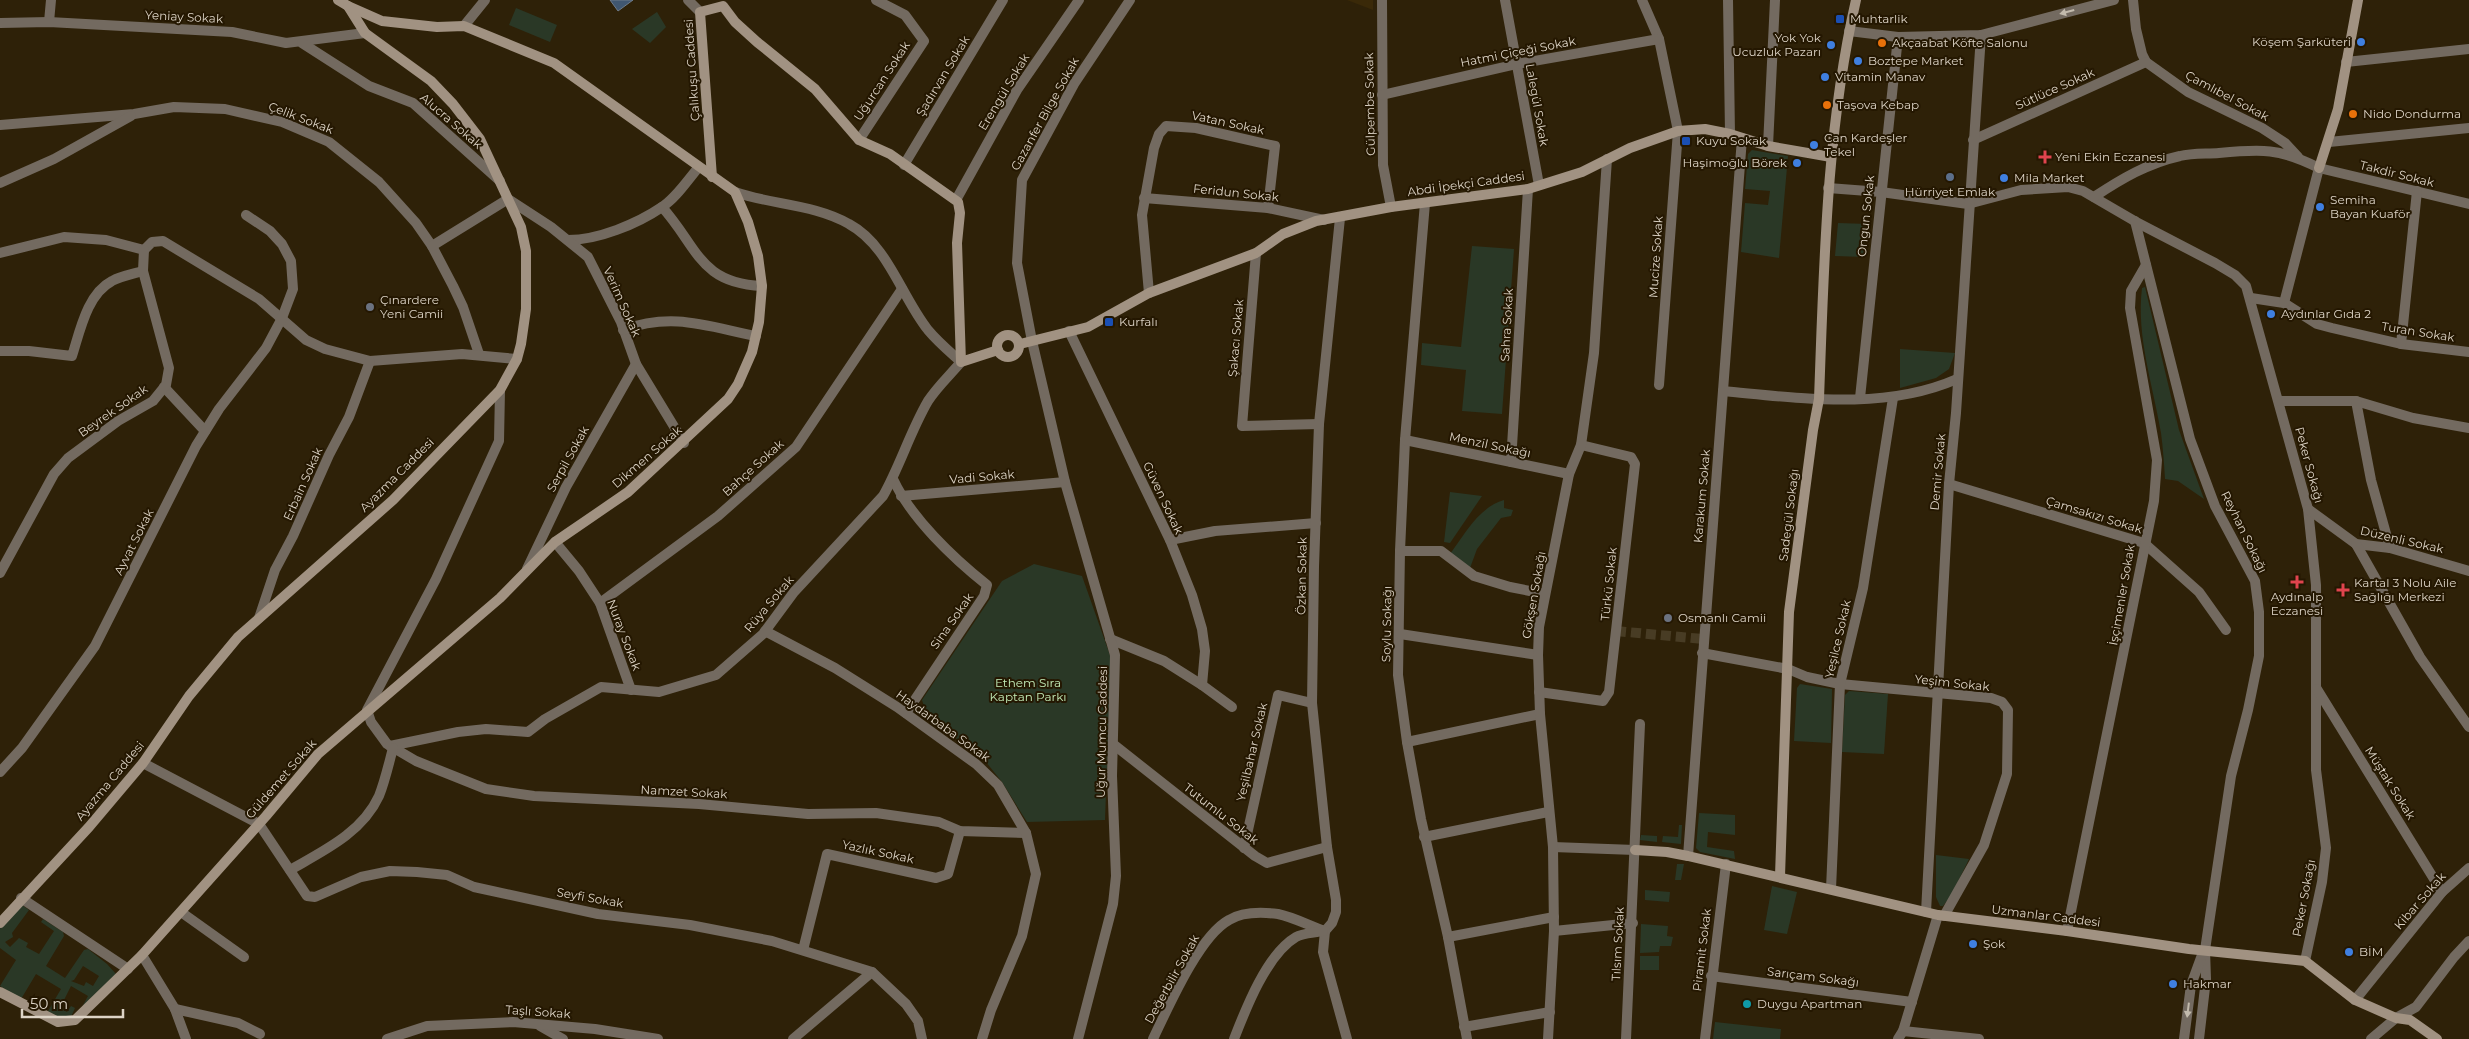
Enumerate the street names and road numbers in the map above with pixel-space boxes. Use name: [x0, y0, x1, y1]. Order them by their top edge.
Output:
street label: Yeniay Sokak: [145, 7, 224, 26]
street label: Çalıkuşu Caddesi: [680, 19, 703, 122]
street label: Şadırvan Sokak: [913, 32, 973, 119]
street label: Hatmi Çiçeği Sokak: [1459, 33, 1578, 70]
street label: Uğurcan Sokak: [850, 37, 913, 123]
street label: Erengül Sokak: [975, 50, 1033, 133]
street label: Gülpembe Sokak: [1361, 51, 1378, 156]
street label: Gazanfer Bilge Sokak: [1007, 54, 1082, 173]
street label: Lalegül Sokak: [1523, 62, 1552, 148]
street label: Sütlüce Sokak: [2013, 64, 2097, 113]
street label: Çamlıbel Sokak: [2183, 67, 2272, 124]
street label: Alucra Sokak: [417, 90, 486, 152]
street label: Çelik Sokak: [267, 98, 337, 137]
street label: Vatan Sokak: [1190, 107, 1267, 138]
street label: Takdir Sokak: [2358, 157, 2437, 190]
street label: Abdi İpekçi Caddesi: [1406, 168, 1526, 199]
street label: Ongun Sokak: [1854, 174, 1877, 257]
street label: Feridun Sokak: [1192, 181, 1281, 205]
street label: Mucize Sokak: [1645, 215, 1666, 298]
street label: Verim Sokak: [600, 264, 645, 340]
street label: Sahra Sokak: [1497, 287, 1516, 362]
street label: Şakacı Sokak: [1225, 298, 1246, 377]
street label: Turan Sokak: [2381, 318, 2456, 345]
street label: Beyrek Sokak: [75, 381, 151, 440]
street label: Serpil Sokak: [543, 422, 592, 494]
street label: Dikmen Sokak: [609, 422, 685, 491]
street label: Peker Sokağı: [2292, 425, 2327, 505]
street label: Menzil Sokağı: [1448, 429, 1532, 460]
street label: Demir Sokak: [1927, 432, 1948, 511]
street label: Ayazma Caddesi: [356, 434, 437, 515]
street label: Bahçe Sokak: [719, 436, 787, 499]
street label: Erbain Sokak: [280, 444, 326, 523]
street label: Karakum Sokak: [1690, 448, 1713, 543]
street label: Güven Sokak: [1140, 459, 1187, 537]
street label: Vadi Sokak: [949, 466, 1016, 487]
street label: Sadegül Sokağı: [1775, 468, 1802, 562]
street label: Reyhan Sokağı: [2218, 488, 2271, 575]
street label: Çamsakızı Sokak: [2044, 493, 2145, 537]
street label: Ayvat Sokak: [110, 505, 157, 577]
street label: Düzenli Sokak: [2359, 523, 2446, 557]
street label: Özkan Sokak: [1293, 536, 1310, 615]
street label: İşçimenler Sokak: [2105, 543, 2138, 647]
street label: Türkü Sokak: [1597, 546, 1620, 622]
street label: Gökşen Sokağı: [1518, 550, 1549, 640]
street label: Rüya Sokak: [741, 572, 797, 635]
street label: Soylu Sokağı: [1378, 586, 1395, 662]
street label: Sina Sokak: [927, 589, 977, 652]
street label: Nuray Sokak: [604, 597, 645, 673]
street label: Yeşilce Sokak: [1821, 598, 1854, 679]
street label: Uğur Mumcu Caddesi: [1093, 666, 1110, 798]
street label: Yeşim Sokak: [1914, 671, 1991, 694]
street label: Haydarbaba Sokak: [893, 686, 994, 765]
street label: Yeşilbahar Sokak: [1233, 700, 1270, 803]
street label: Güldemet Sokak: [242, 735, 320, 821]
street label: Ayazma Caddesi: [72, 738, 147, 823]
street label: Müştak Sokak: [2362, 743, 2419, 823]
street label: Tutumlu Sokak: [1181, 780, 1262, 848]
street label: Namzet Sokak: [640, 782, 729, 801]
street label: Yazlık Sokak: [841, 837, 916, 867]
street label: Peker Sokağı: [2289, 858, 2318, 938]
street label: Kibar Sokak: [2391, 868, 2449, 932]
street label: Seyfi Sokak: [555, 884, 626, 911]
street label: Uzmanlar Caddesi: [1991, 901, 2102, 930]
street label: Tılsım Sokak: [1608, 906, 1627, 981]
street label: Piramit Sokak: [1689, 907, 1714, 992]
street label: Değerbilir Sokak: [1141, 931, 1203, 1026]
street label: Sarıçam Sokağı: [1766, 963, 1860, 990]
street label: Taşlı Sokak: [505, 1002, 572, 1021]

